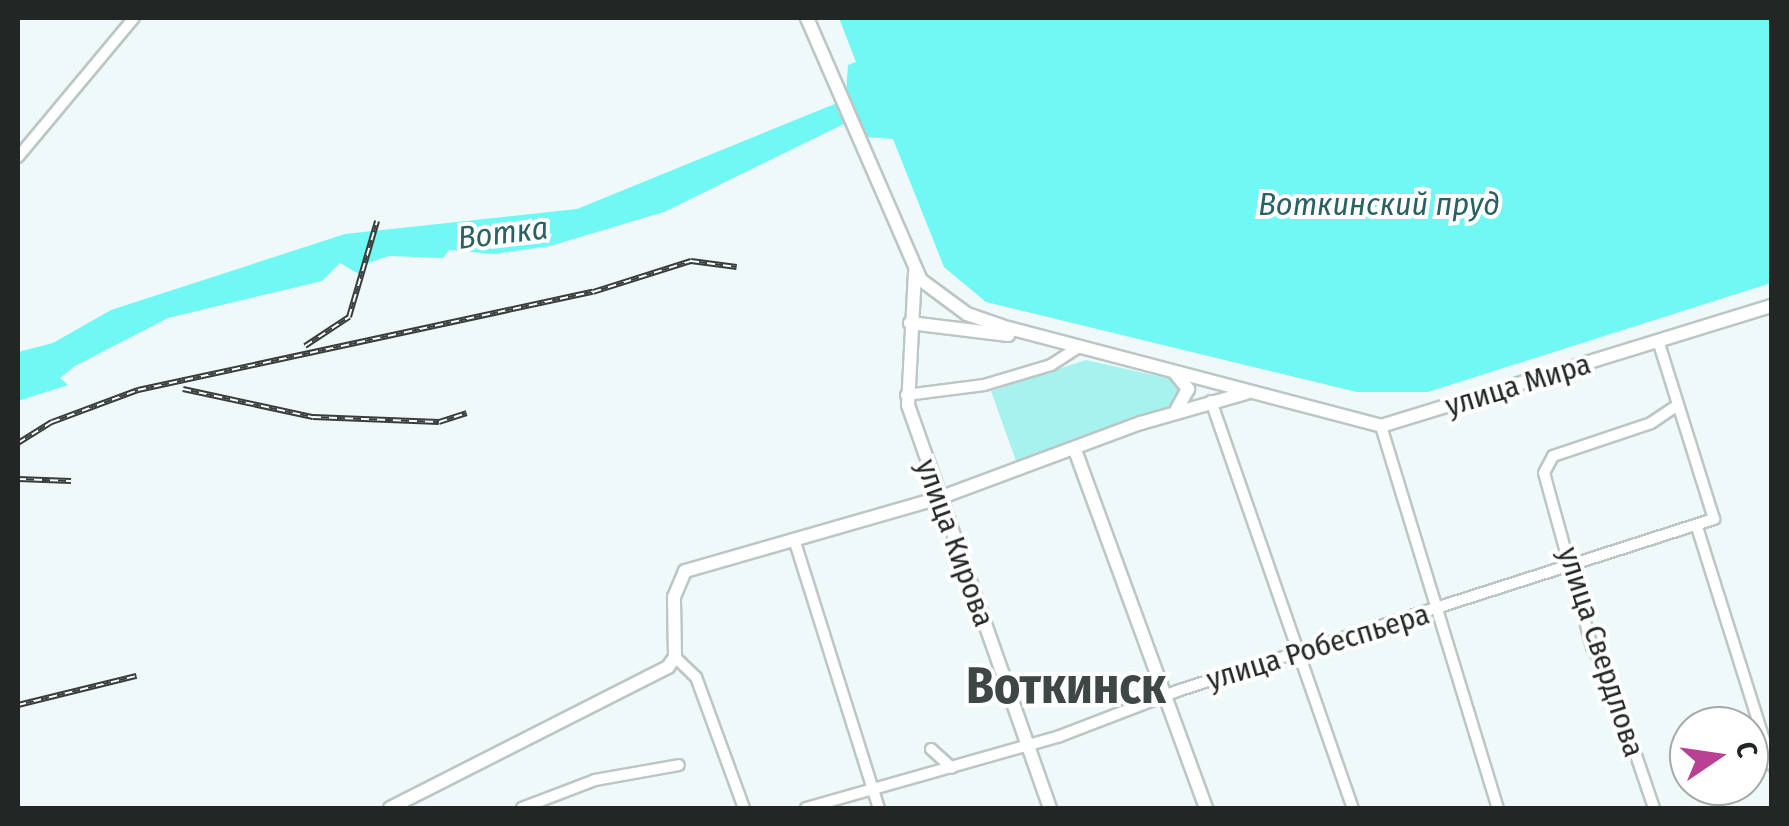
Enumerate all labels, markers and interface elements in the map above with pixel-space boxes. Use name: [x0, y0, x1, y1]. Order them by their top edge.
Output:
water label: Воткинский пруд: [1258, 185, 1500, 223]
water label: Вотка: [456, 208, 550, 258]
street label: улица Мира: [1441, 346, 1595, 424]
street label: улица Кирова: [908, 454, 1002, 632]
street label: улица Свердлова: [1550, 543, 1652, 761]
street label: улица Робеспьера: [1202, 596, 1434, 698]
district label: Воткинск: [966, 657, 1166, 717]
north arrow: [1669, 706, 1769, 806]
text: С: [1729, 739, 1764, 760]

